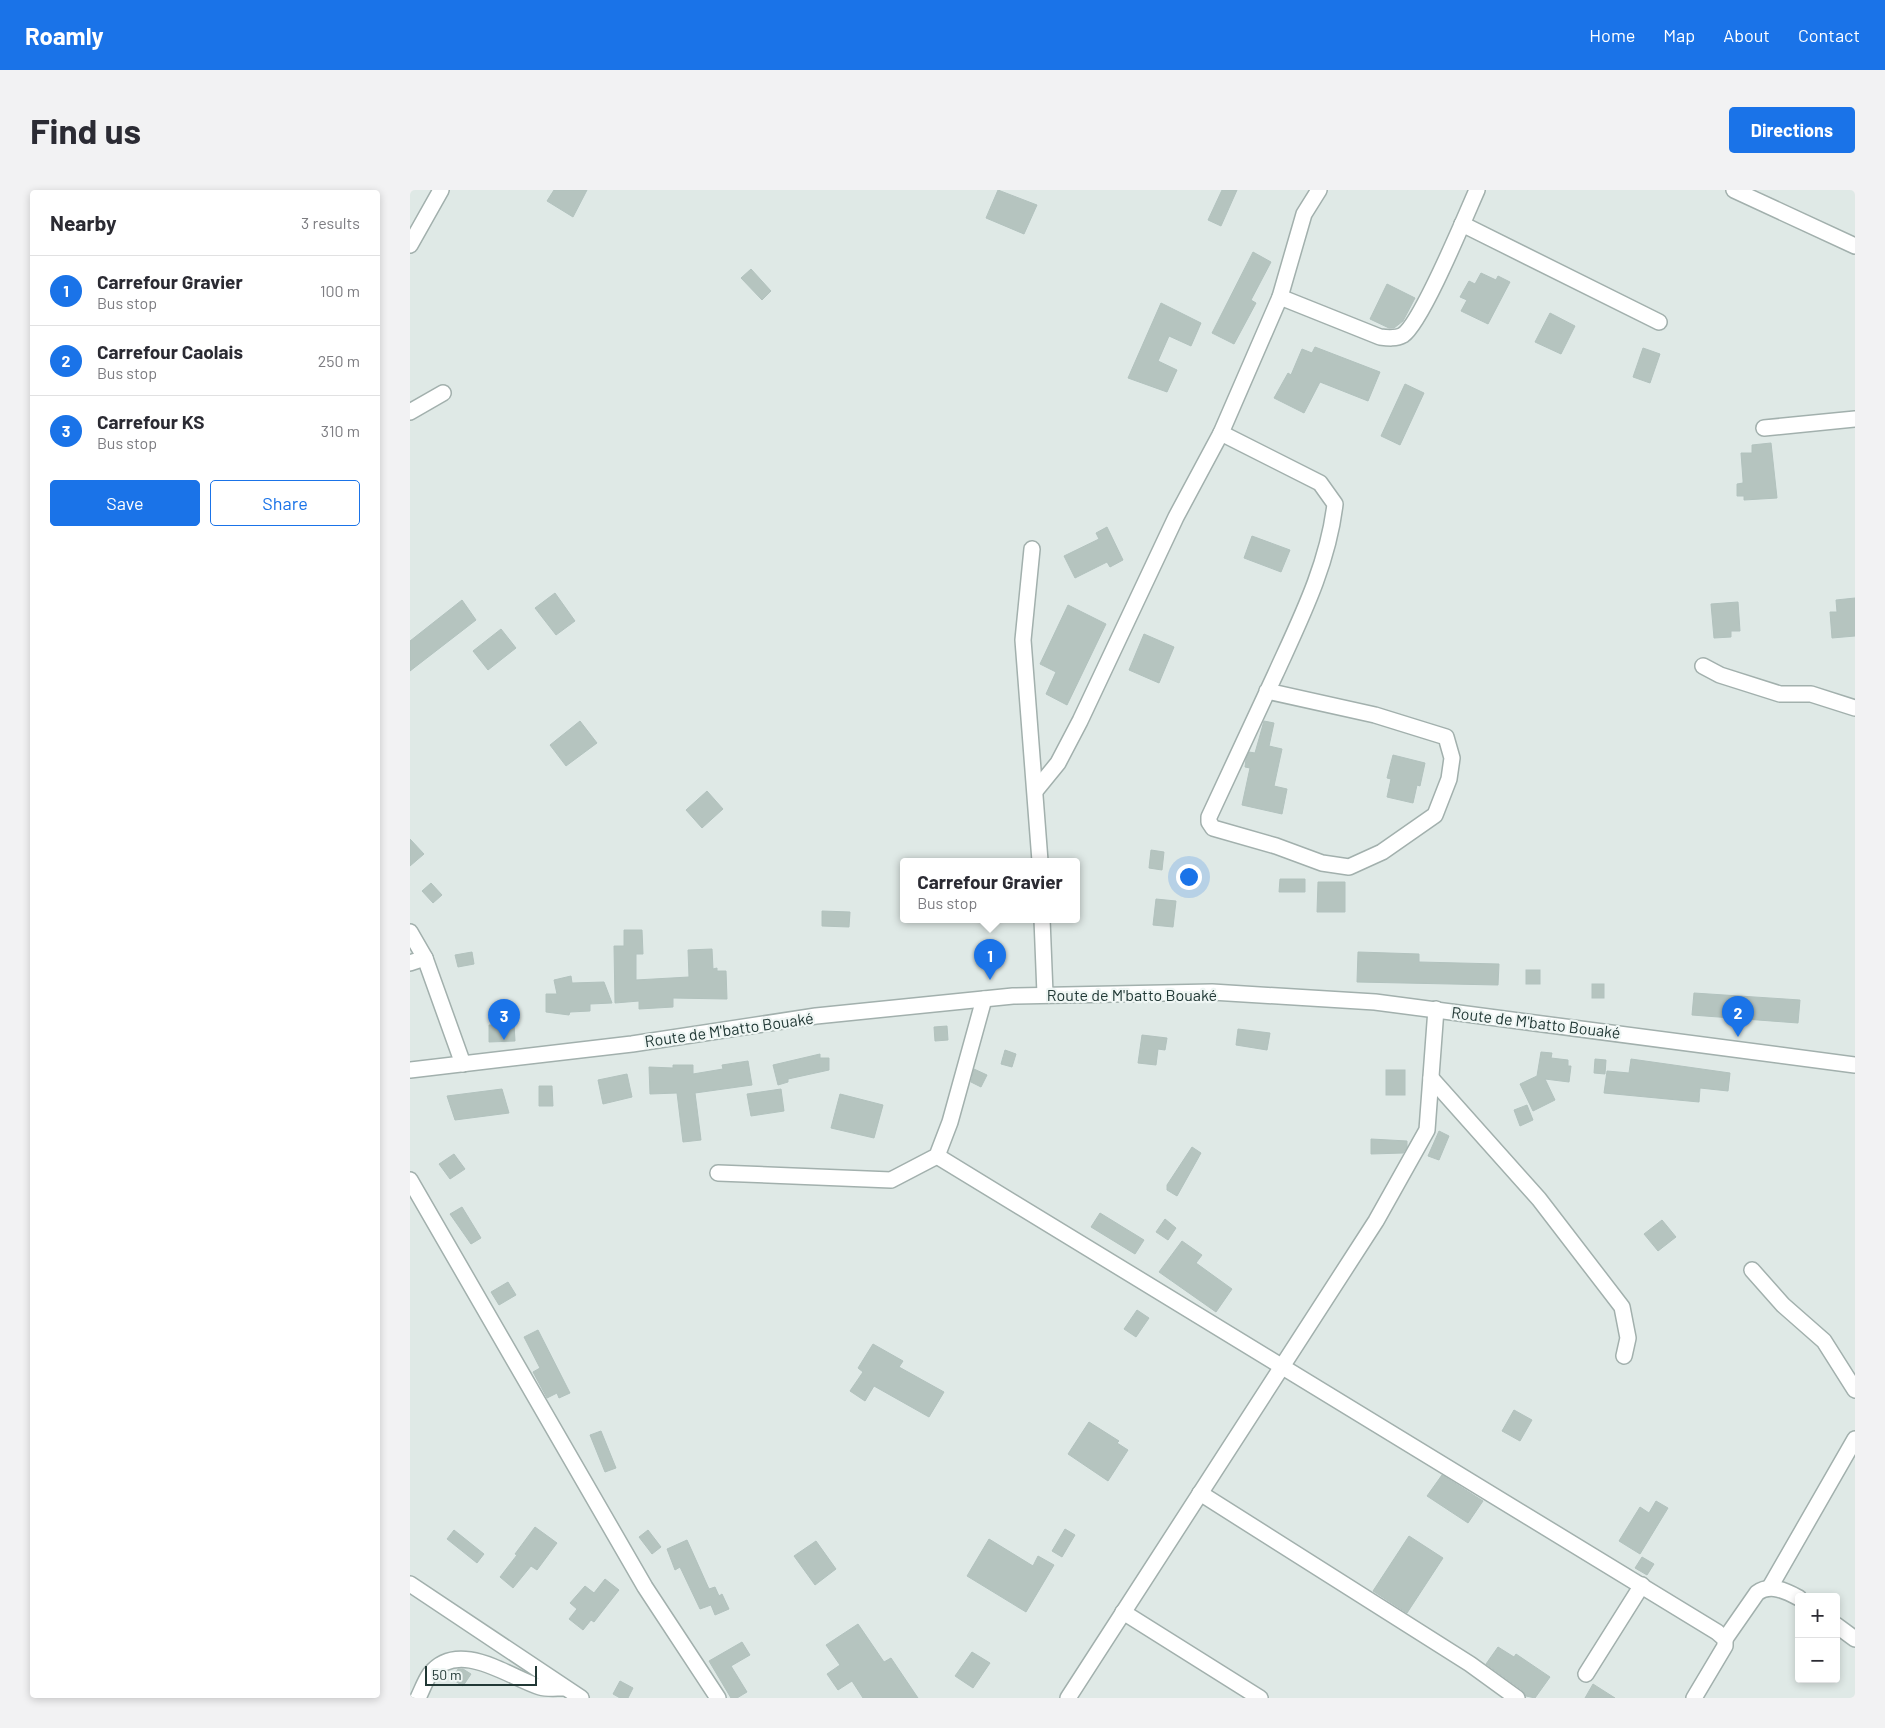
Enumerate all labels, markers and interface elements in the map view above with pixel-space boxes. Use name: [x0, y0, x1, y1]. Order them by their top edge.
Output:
text: Roamly: [25, 21, 104, 50]
text: Home: [1589, 24, 1635, 46]
text: Map: [1663, 24, 1695, 46]
text: About: [1723, 24, 1770, 46]
text: Contact: [1798, 24, 1860, 46]
button: Directions: [1729, 107, 1855, 153]
text: Find us: [30, 109, 141, 151]
text: Nearby: [50, 210, 116, 235]
text: 3 results: [301, 213, 360, 232]
text: Carrefour Gravier: [97, 270, 243, 293]
text: 1: [63, 281, 69, 300]
text: 100 m: [320, 281, 360, 300]
text: Bus stop: [97, 293, 157, 312]
text: Carrefour Caolais: [97, 340, 243, 363]
text: 2: [62, 351, 70, 370]
text: 250 m: [318, 351, 360, 370]
text: Bus stop: [97, 363, 157, 382]
text: Carrefour KS: [97, 410, 205, 433]
text: 3: [62, 421, 70, 440]
text: 310 m: [321, 421, 360, 440]
text: Bus stop: [97, 433, 157, 452]
button: Save: [50, 480, 200, 526]
button: Share: [210, 480, 360, 526]
popup: [900, 858, 1080, 923]
your location: [1176, 864, 1202, 890]
text: Carrefour Gravier: [917, 870, 1063, 893]
text: Bus stop: [917, 893, 977, 912]
pin: 1: [974, 939, 1006, 980]
street label: Route de M'batto Bouaké: [1047, 985, 1217, 1004]
pin: 2: [1722, 996, 1754, 1037]
pin: 3: [488, 999, 520, 1040]
street label: Route de M'batto Bouaké: [1450, 1002, 1622, 1042]
street label: Route de M'batto Bouaké: [643, 1008, 815, 1050]
map controls: [1795, 1593, 1840, 1683]
button: +: [1795, 1593, 1840, 1638]
button: −: [1795, 1638, 1840, 1683]
scale bar: [425, 1663, 538, 1686]
text: 50 m: [432, 1666, 461, 1683]

